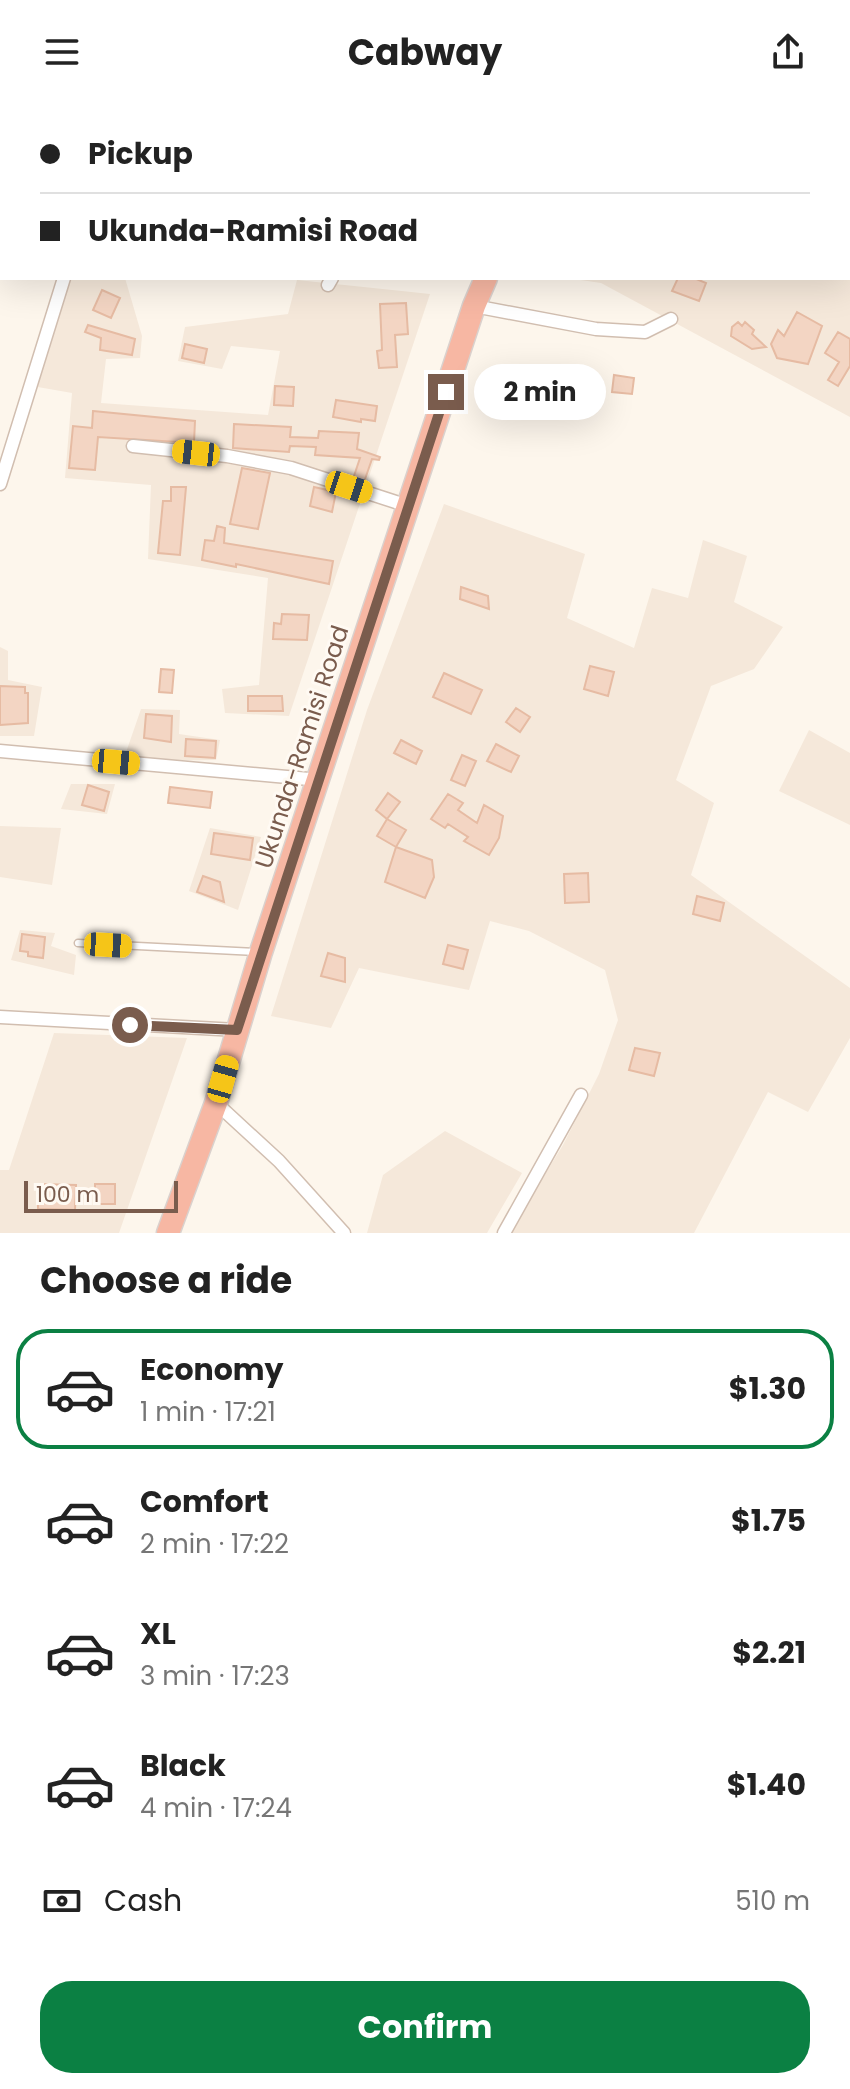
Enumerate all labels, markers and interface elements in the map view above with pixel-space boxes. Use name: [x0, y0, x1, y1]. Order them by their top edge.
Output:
text: Cabway: [348, 27, 502, 78]
icon: menu: [40, 30, 84, 74]
icon: share: [766, 30, 810, 74]
text: Pickup: [88, 132, 193, 175]
text: Ukunda-Ramisi Road: [88, 209, 418, 252]
callout: 2 min: [474, 364, 606, 420]
route end: [428, 374, 464, 410]
text: 2 min: [503, 374, 577, 410]
car: [171, 439, 221, 467]
car: [322, 468, 376, 506]
street label: Ukunda-Ramisi Road: [247, 621, 356, 873]
car: [91, 748, 141, 776]
car: [83, 932, 133, 958]
route start: [112, 1007, 148, 1043]
car: [205, 1053, 241, 1105]
scale bar: [24, 1177, 178, 1213]
text: 100 m: [36, 1179, 99, 1210]
text: Choose a ride: [40, 1255, 292, 1306]
text: Economy: [140, 1348, 284, 1391]
icon: car: [44, 1353, 116, 1425]
text: $1.30: [729, 1367, 806, 1410]
text: 1 min · 17:21: [140, 1394, 276, 1430]
text: Comfort: [140, 1480, 269, 1523]
icon: car: [44, 1485, 116, 1557]
text: $1.75: [731, 1499, 806, 1542]
text: 2 min · 17:22: [140, 1526, 289, 1562]
text: XL: [140, 1612, 176, 1655]
icon: car: [44, 1617, 116, 1689]
text: $2.21: [732, 1631, 806, 1674]
text: 3 min · 17:23: [140, 1658, 290, 1694]
text: Black: [140, 1744, 226, 1787]
icon: car: [44, 1749, 116, 1821]
text: $1.40: [727, 1763, 806, 1806]
text: 4 min · 17:24: [140, 1790, 292, 1826]
icon: cash: [40, 1879, 84, 1923]
text: Cash: [104, 1879, 182, 1922]
text: 510 m: [735, 1883, 810, 1919]
button: Confirm: [40, 1981, 810, 2073]

